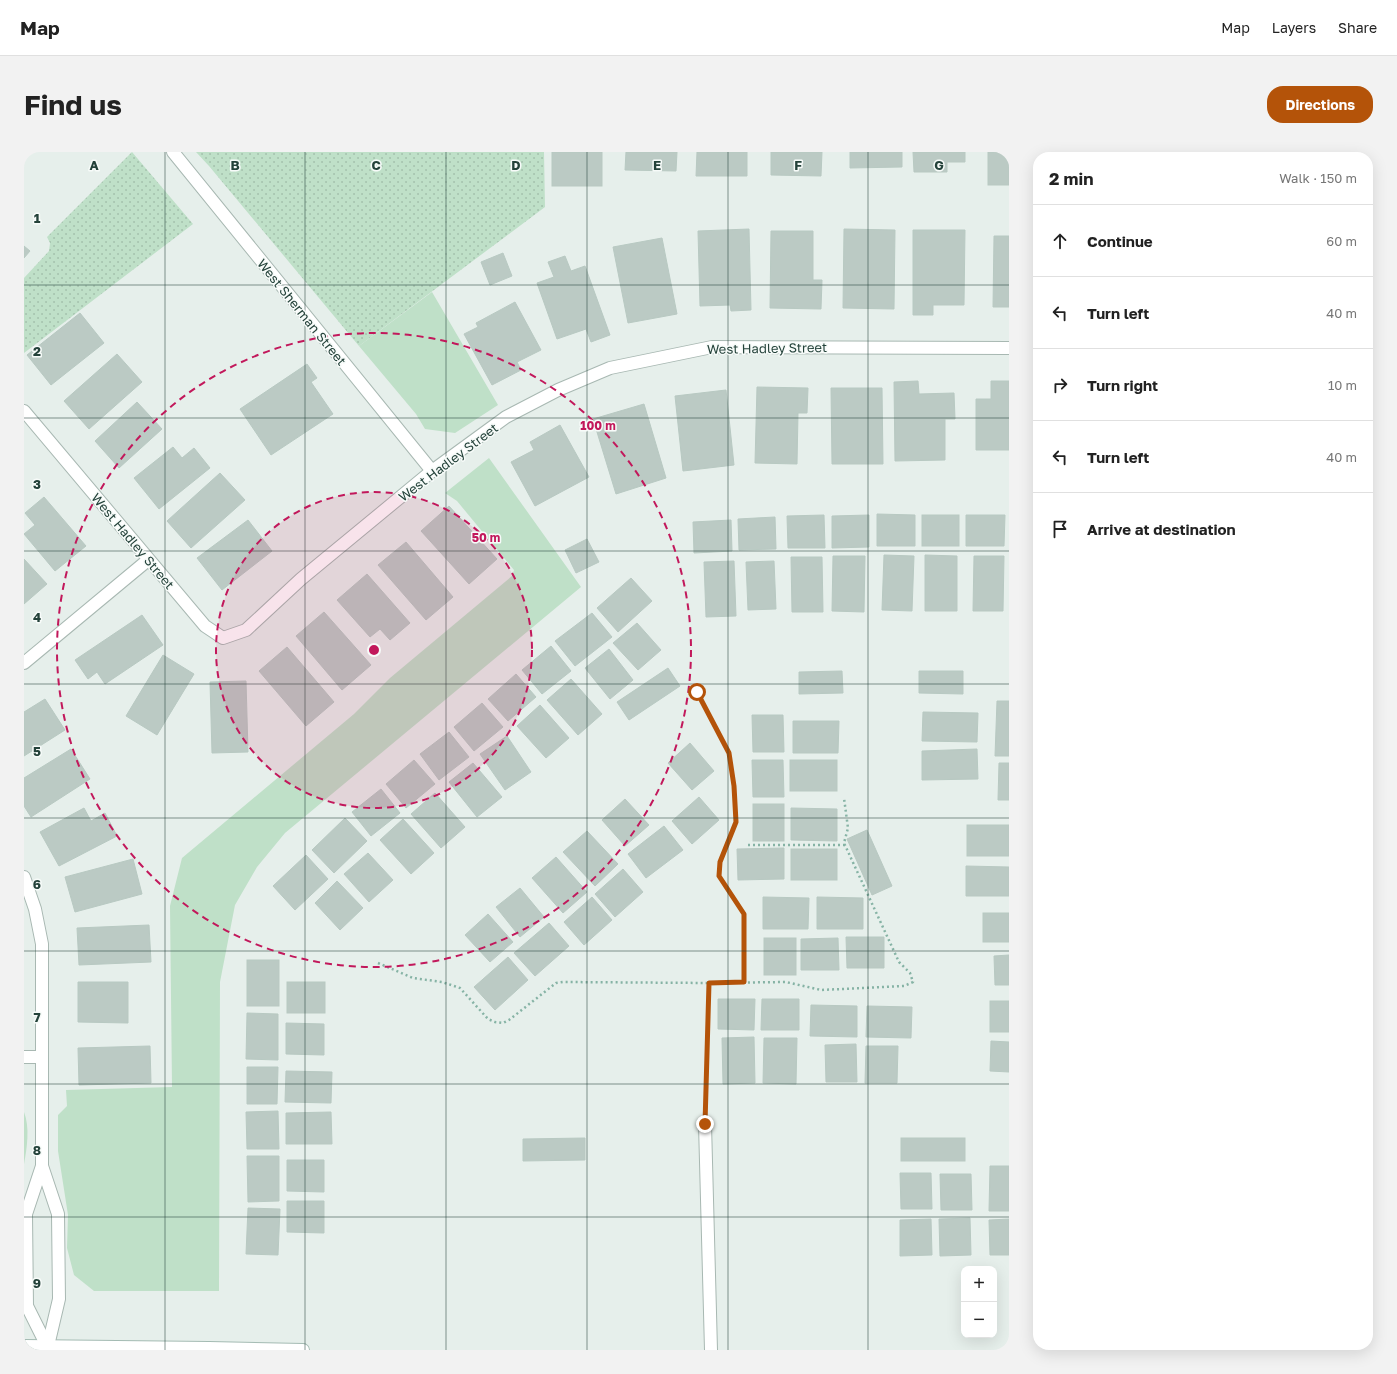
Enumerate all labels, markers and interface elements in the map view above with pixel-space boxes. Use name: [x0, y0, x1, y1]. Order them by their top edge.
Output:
text: Map: [20, 16, 60, 39]
text: Map: [1221, 19, 1250, 36]
text: Layers: [1272, 19, 1316, 36]
text: Share: [1338, 19, 1377, 36]
button: Directions: [1267, 86, 1373, 123]
text: Find us: [24, 88, 122, 121]
text: A: [89, 157, 99, 173]
text: B: [230, 157, 240, 173]
text: C: [371, 157, 381, 173]
text: D: [511, 157, 521, 173]
text: E: [653, 157, 661, 173]
text: F: [794, 157, 802, 173]
text: G: [934, 157, 944, 173]
text: 2 min: [1049, 168, 1093, 189]
text: Walk · 150 m: [1279, 170, 1357, 186]
text: 1: [34, 210, 41, 226]
icon: ahead: [1049, 230, 1071, 252]
text: Continue: [1087, 232, 1153, 250]
text: 60 m: [1326, 233, 1357, 249]
street label: West Sherman Street: [254, 256, 350, 368]
icon: left: [1049, 302, 1071, 324]
text: Turn left: [1087, 304, 1149, 322]
text: 40 m: [1326, 305, 1357, 321]
street label: West Hadley Street: [707, 339, 827, 357]
text: 2: [33, 343, 41, 359]
icon: right: [1049, 374, 1071, 396]
text: Turn right: [1087, 376, 1158, 394]
text: 10 m: [1328, 377, 1357, 393]
text: 100 m: [580, 418, 616, 433]
street label: West Hadley Street: [395, 419, 501, 505]
icon: left: [1049, 446, 1071, 468]
text: Turn left: [1087, 448, 1149, 466]
text: 40 m: [1326, 449, 1357, 465]
text: 3: [33, 476, 41, 492]
street label: West Hadley Street: [88, 490, 178, 592]
icon: arrive: [1049, 518, 1071, 540]
text: Arrive at destination: [1087, 520, 1236, 538]
text: 50 m: [472, 530, 500, 545]
text: 4: [33, 609, 41, 625]
centre of rings: [367, 643, 381, 657]
route start: [688, 683, 706, 701]
text: 5: [33, 743, 41, 759]
text: 6: [33, 876, 41, 892]
text: 7: [33, 1009, 41, 1025]
route end: [696, 1115, 714, 1133]
text: 8: [33, 1142, 41, 1158]
map controls: [961, 1266, 997, 1338]
button: +: [961, 1266, 997, 1302]
text: 9: [33, 1275, 41, 1291]
button: −: [961, 1302, 997, 1338]

